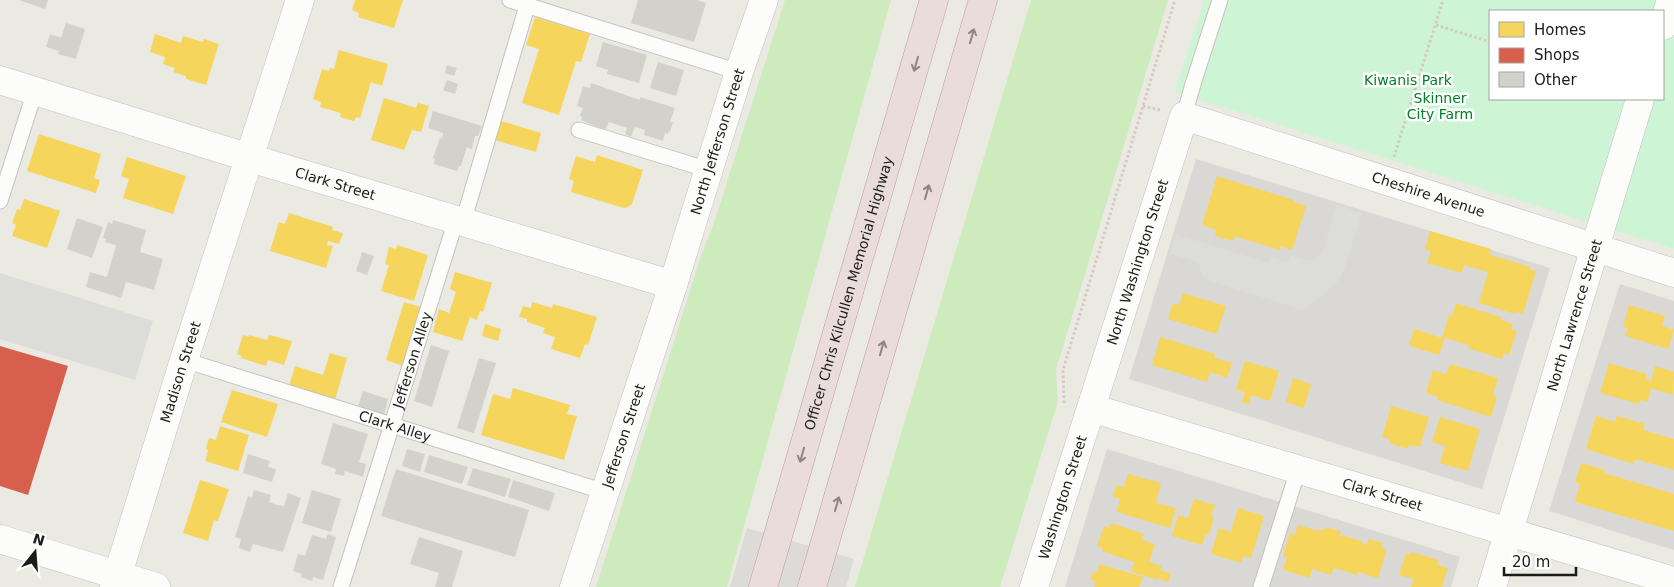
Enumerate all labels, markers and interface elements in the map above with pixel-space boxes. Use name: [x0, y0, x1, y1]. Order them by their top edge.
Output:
legend: [1489, 10, 1664, 100]
text: Homes: [1534, 21, 1586, 39]
one-way arrow: [968, 28, 978, 44]
text: Shops: [1534, 46, 1580, 64]
one-way arrow: [910, 55, 920, 71]
street label: North Jefferson Street: [687, 66, 748, 217]
text: Other: [1534, 71, 1577, 89]
park label: Kiwanis Park: [1364, 72, 1453, 88]
park label: Skinner City Farm: [1407, 90, 1473, 122]
street label: Officer Chris Kilcullen Memorial Highway: [801, 154, 896, 432]
street label: Clark Street: [293, 164, 378, 203]
street label: Cheshire Avenue: [1370, 169, 1487, 220]
street label: North Washington Street: [1104, 177, 1172, 347]
one-way arrow: [923, 184, 932, 200]
street label: North Lawrence Street: [1544, 237, 1605, 393]
street label: Jefferson Alley: [389, 310, 435, 411]
street label: Madison Street: [157, 319, 204, 425]
one-way arrow: [877, 340, 887, 356]
street label: Jefferson Street: [599, 381, 648, 491]
street label: Clark Alley: [357, 407, 433, 445]
street label: Washington Street: [1035, 433, 1090, 561]
one-way arrow: [796, 446, 806, 462]
street label: Clark Street: [1340, 475, 1425, 514]
one-way arrow: [832, 496, 842, 512]
north arrow: [10, 527, 60, 577]
text: N: [31, 530, 47, 549]
scale bar: [1504, 544, 1576, 576]
text: 20 m: [1512, 553, 1550, 571]

